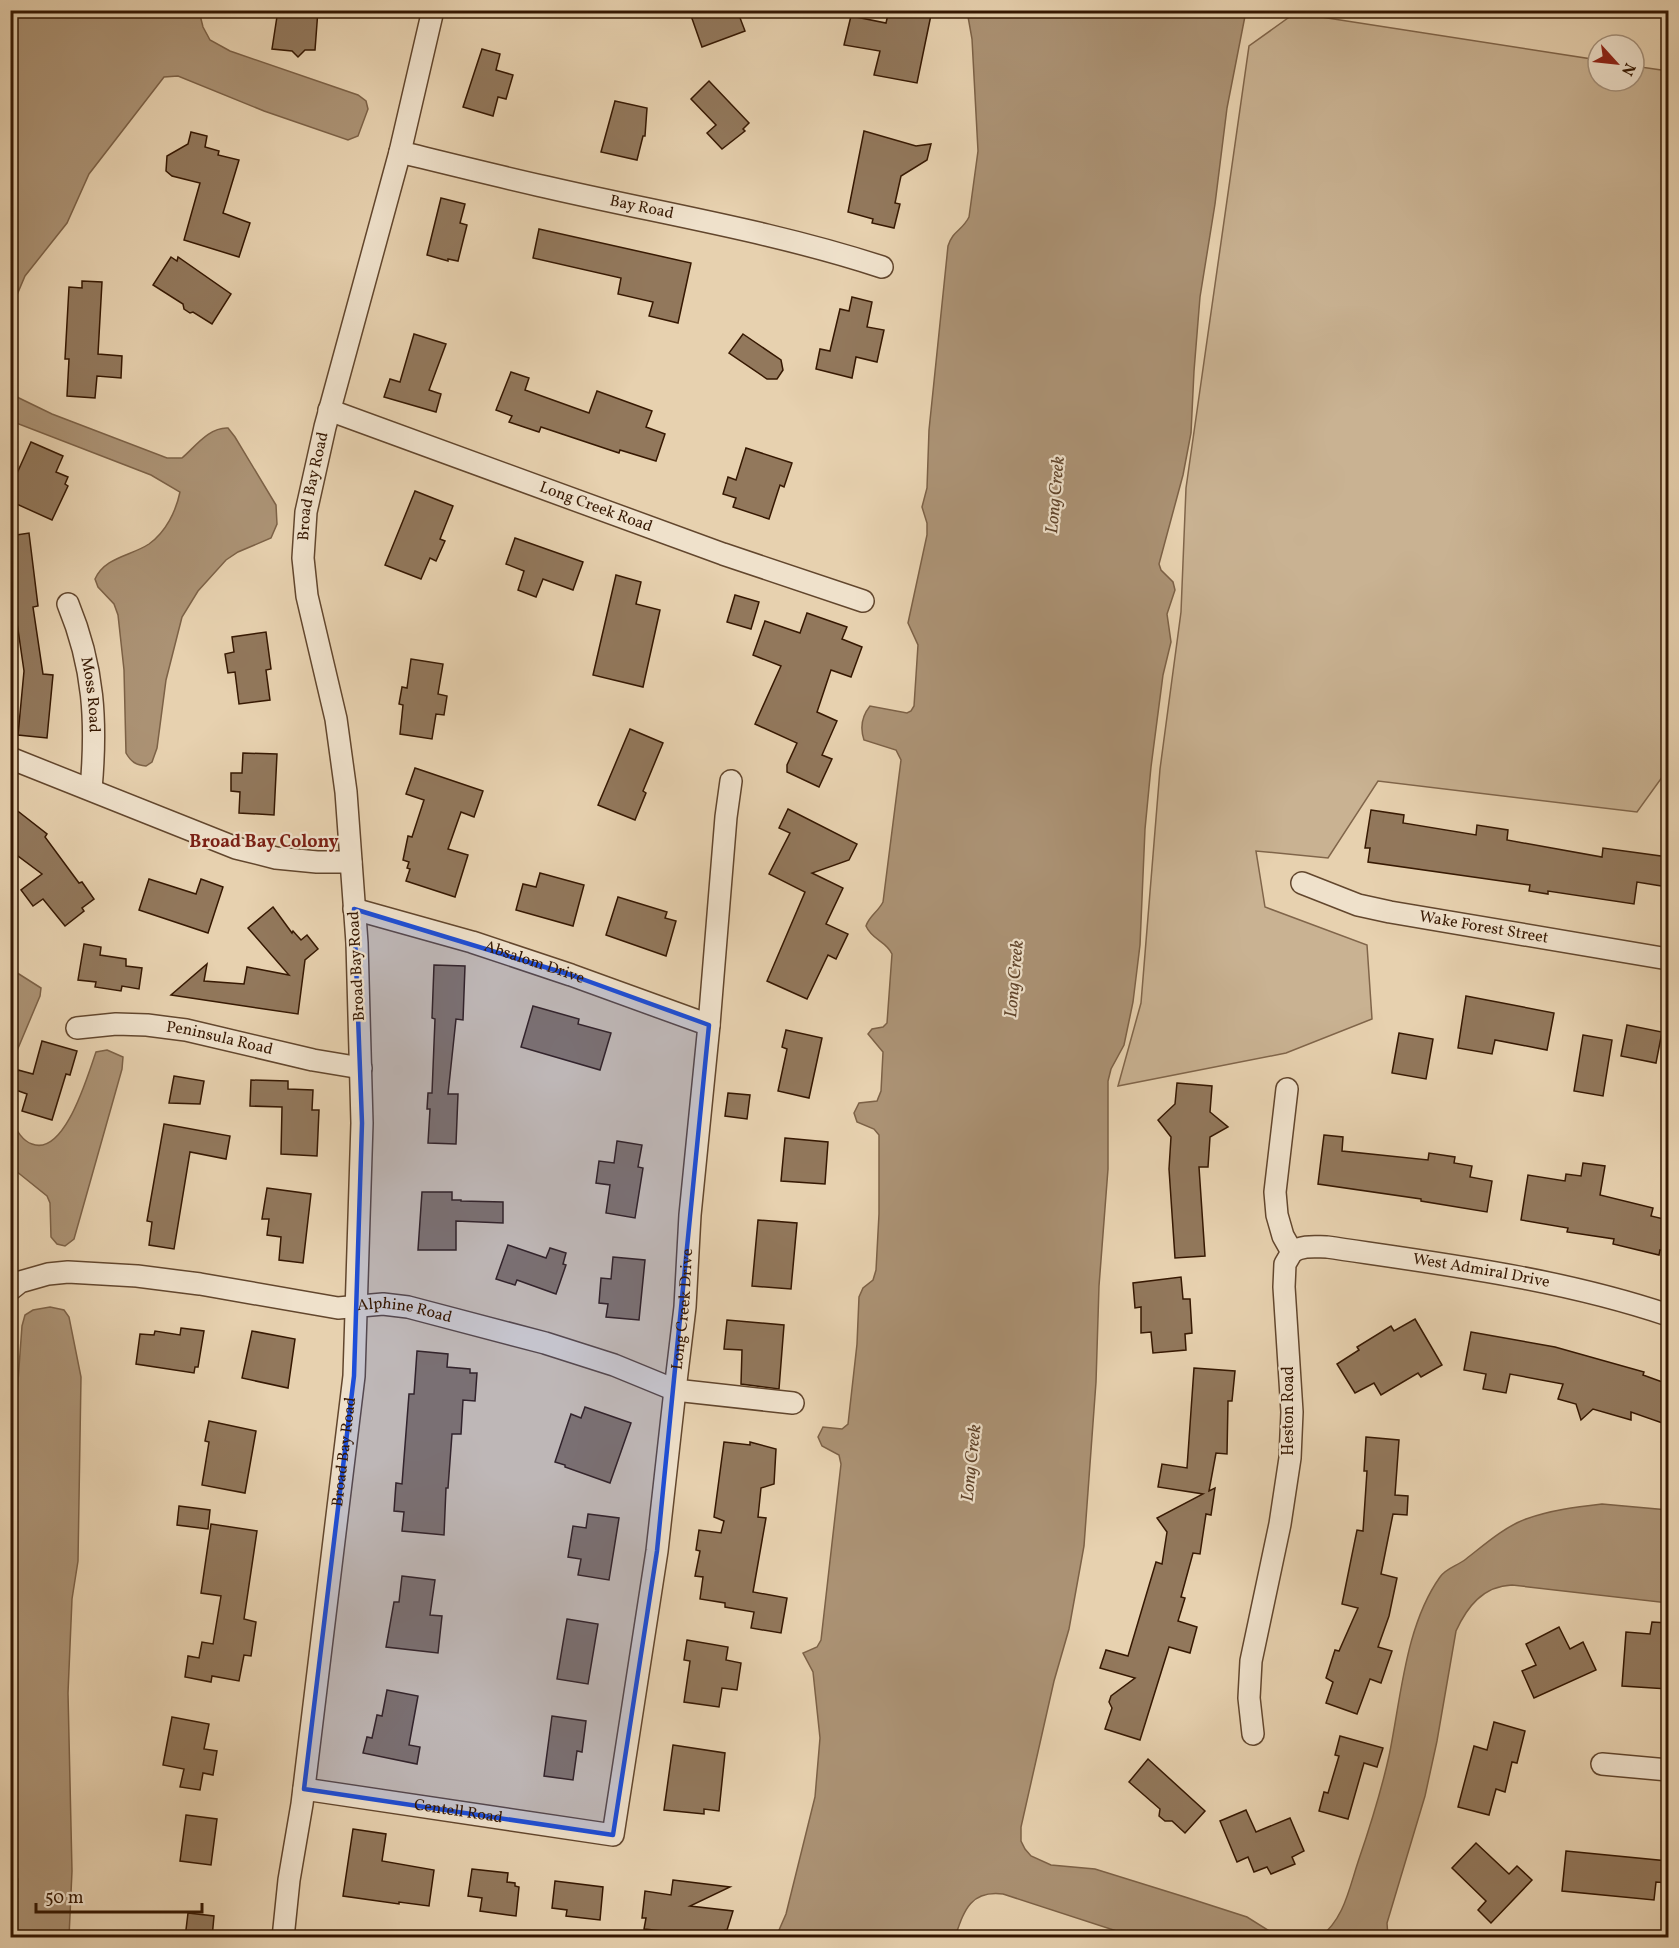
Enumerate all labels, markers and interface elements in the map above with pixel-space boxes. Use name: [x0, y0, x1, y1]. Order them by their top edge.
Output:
north arrow: [1586, 33, 1646, 93]
text: N: [1615, 59, 1640, 79]
street label: Bay Road: [608, 190, 676, 225]
street label: Broad Bay Road: [293, 430, 335, 541]
water label: Long Creek: [1040, 455, 1072, 535]
street label: Long Creek Road: [536, 477, 655, 538]
street label: Moss Road: [74, 655, 105, 733]
district label: Broad Bay Colony: [189, 830, 339, 855]
street label: Wake Forest Street: [1417, 906, 1550, 950]
street label: Broad Bay Road: [343, 910, 371, 1022]
street label: Absalom Drive: [481, 936, 587, 990]
water label: Long Creek: [999, 939, 1031, 1019]
street label: Peninsula Road: [165, 1017, 275, 1061]
street label: Long Creek Drive: [667, 1248, 699, 1371]
street label: West Admiral Drive: [1411, 1249, 1552, 1294]
street label: Alphine Road: [356, 1293, 454, 1329]
street label: Heston Road: [1278, 1366, 1300, 1456]
street label: Broad Bay Road: [327, 1396, 362, 1508]
water label: Long Creek: [956, 1423, 988, 1503]
street label: Centell Road: [412, 1794, 504, 1829]
scale bar: [36, 1876, 202, 1914]
text: 50 m: [45, 1886, 84, 1911]

